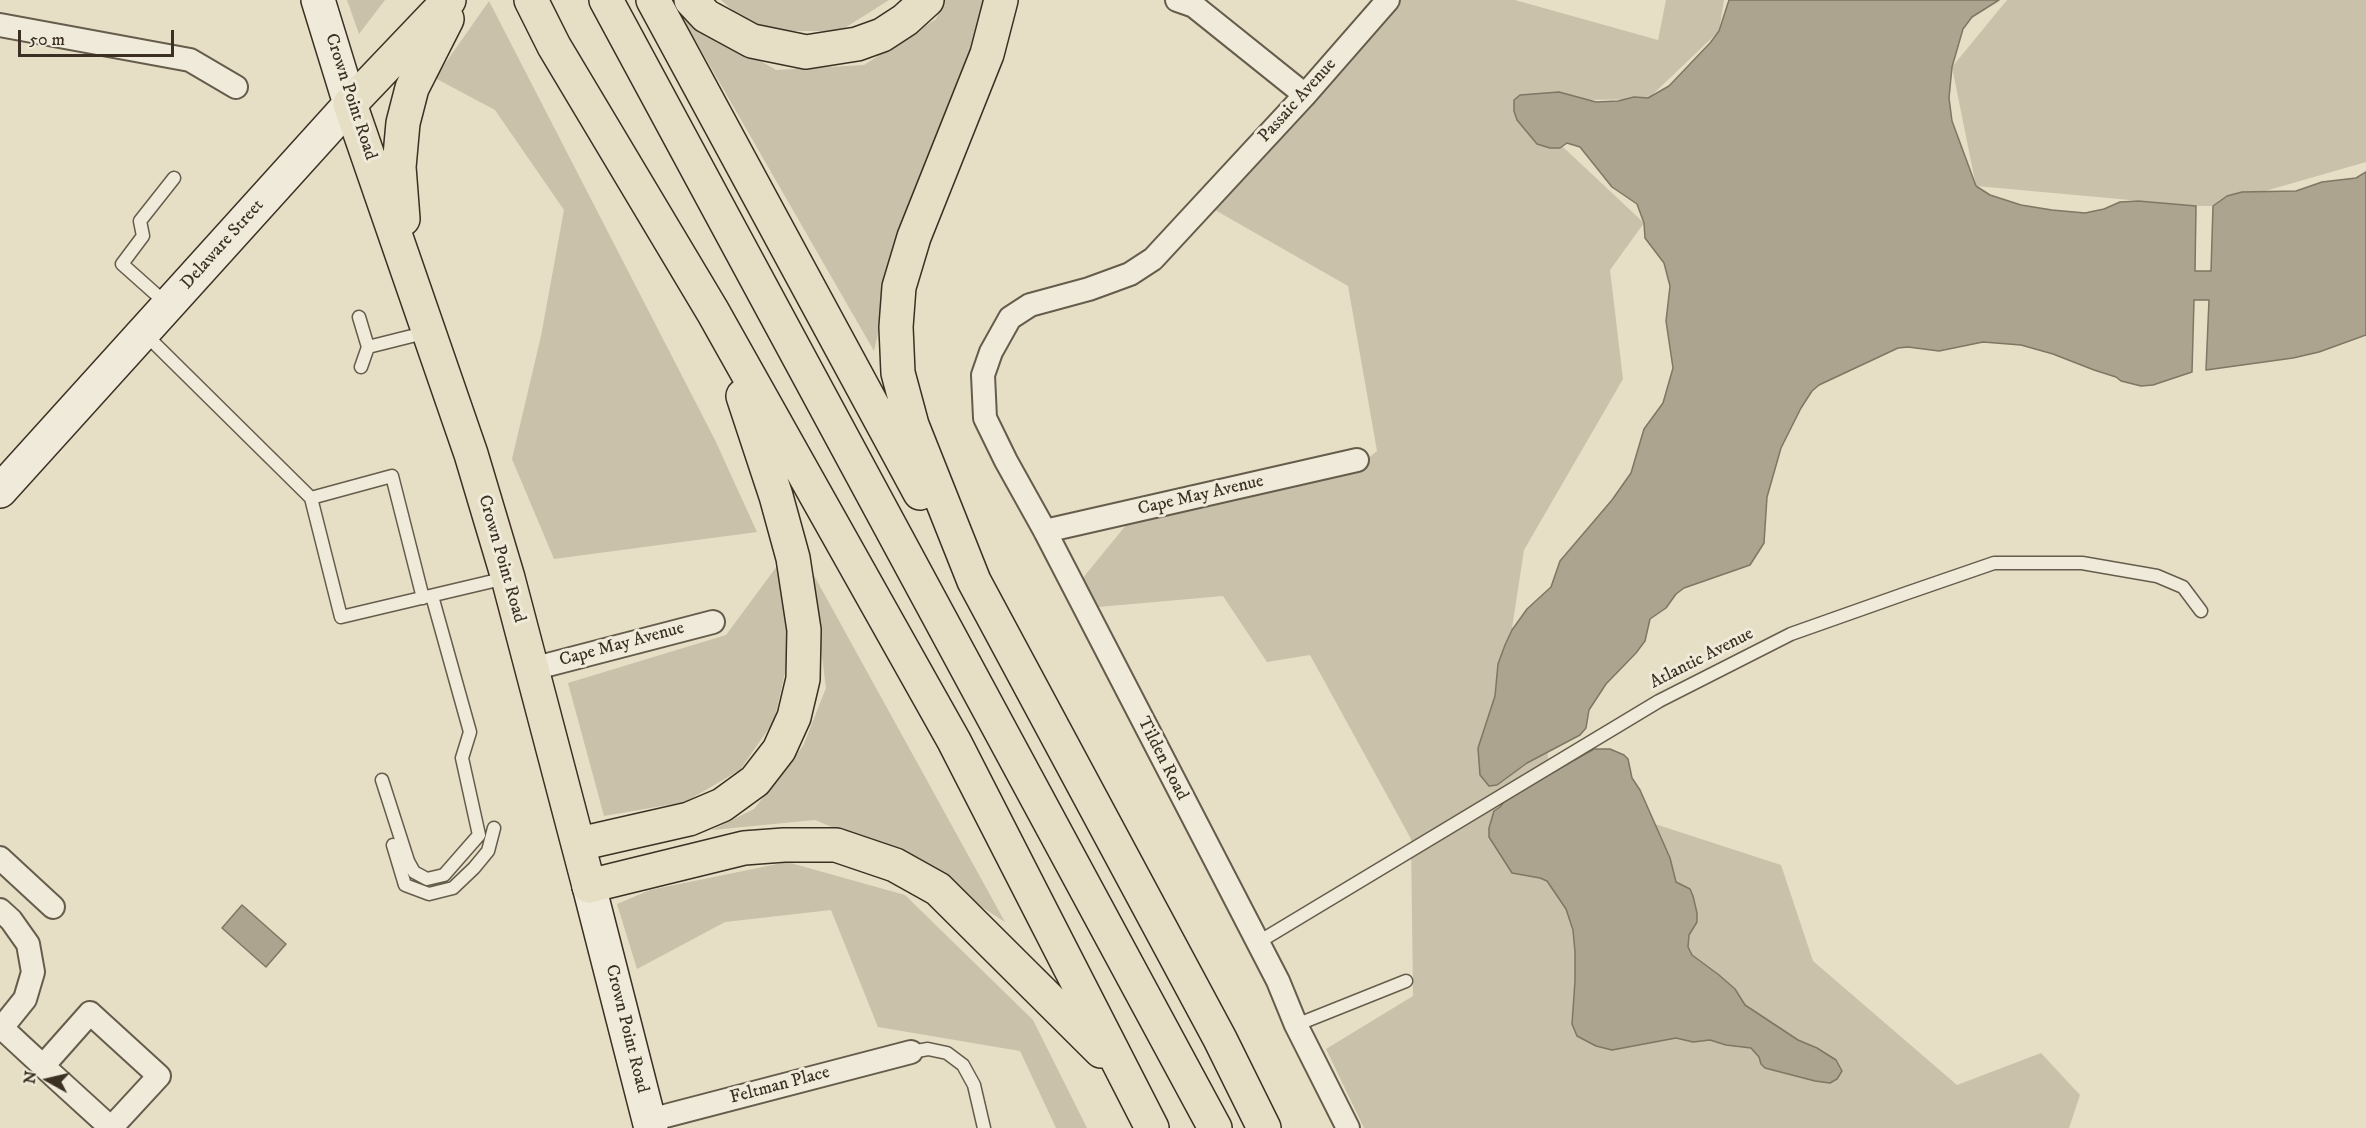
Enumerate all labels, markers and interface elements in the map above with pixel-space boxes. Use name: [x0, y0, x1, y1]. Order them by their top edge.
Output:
scale bar: [21, 18, 177, 56]
text: 50 m: [29, 29, 65, 51]
street label: Crown Point Road: [319, 31, 381, 163]
street label: Passaic Avenue: [1255, 54, 1341, 148]
street label: Delaware Street: [177, 196, 269, 294]
street label: Cape May Avenue: [1136, 471, 1266, 521]
street label: Crown Point Road: [472, 493, 530, 625]
street label: Cape May Avenue: [557, 618, 687, 672]
street label: Atlantic Avenue: [1647, 624, 1757, 694]
street label: Tilden Road: [1132, 714, 1192, 804]
street label: Crown Point Road: [600, 962, 652, 1096]
north arrow: [18, 1050, 78, 1110]
street label: Feltman Place: [728, 1062, 832, 1110]
text: N: [19, 1070, 41, 1085]

